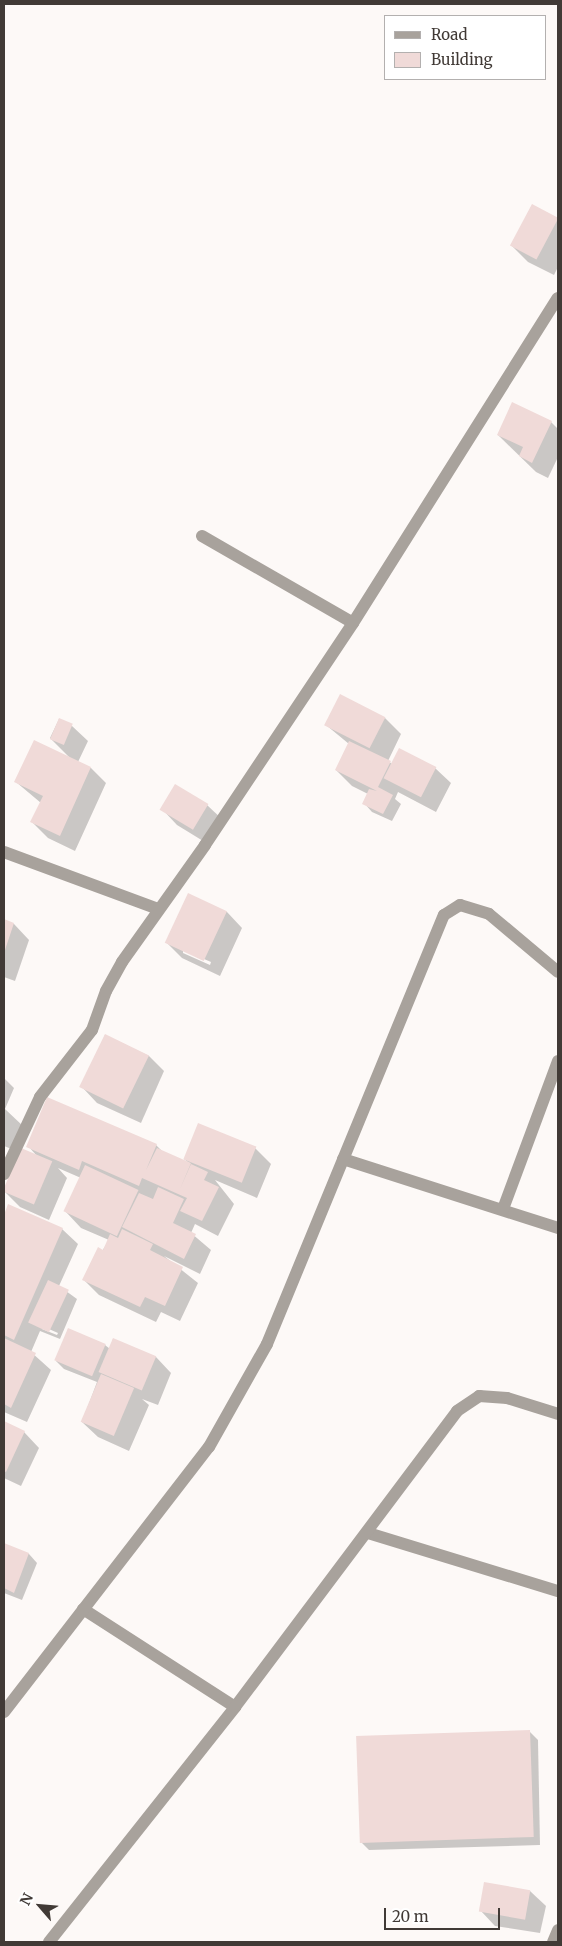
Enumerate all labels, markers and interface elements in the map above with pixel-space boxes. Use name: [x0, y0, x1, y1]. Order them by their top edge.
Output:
legend: [384, 15, 547, 80]
text: Road: [431, 25, 467, 44]
text: Building: [431, 50, 493, 69]
north arrow: [15, 1881, 65, 1931]
text: N: [16, 1890, 37, 1908]
scale bar: [387, 1898, 503, 1930]
text: 20 m: [392, 1907, 429, 1926]

